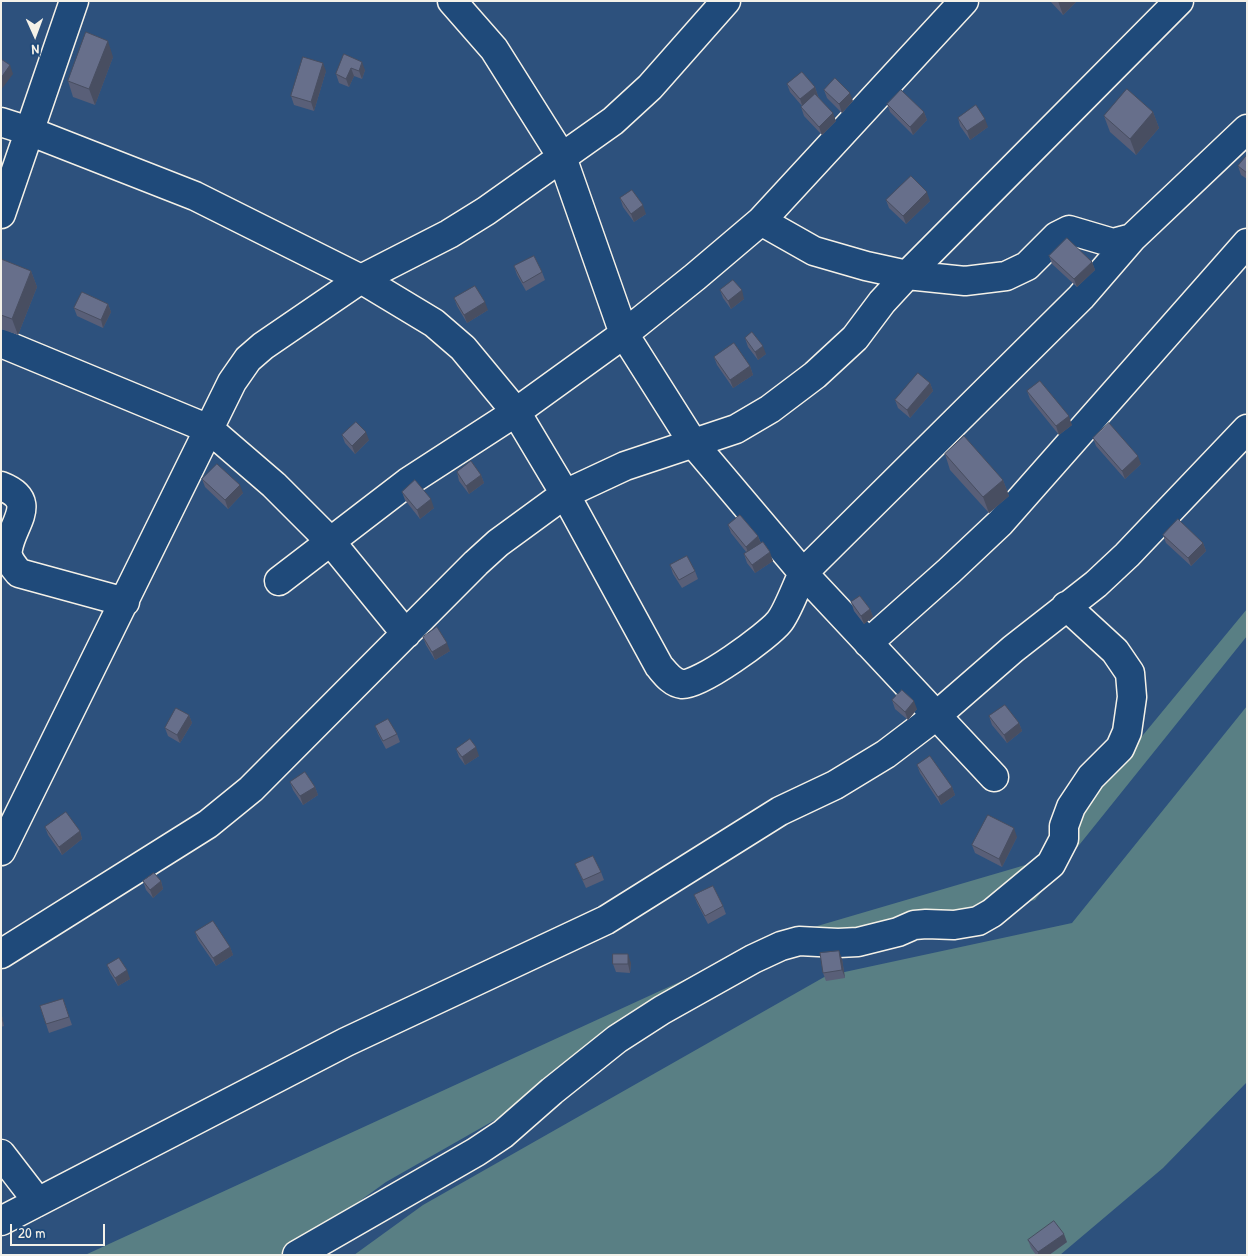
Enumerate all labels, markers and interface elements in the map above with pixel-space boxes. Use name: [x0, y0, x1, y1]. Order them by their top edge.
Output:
north arrow: [10, 10, 60, 60]
text: N: [31, 41, 40, 60]
scale bar: [12, 1214, 108, 1246]
text: 20 m: [18, 1222, 45, 1243]

